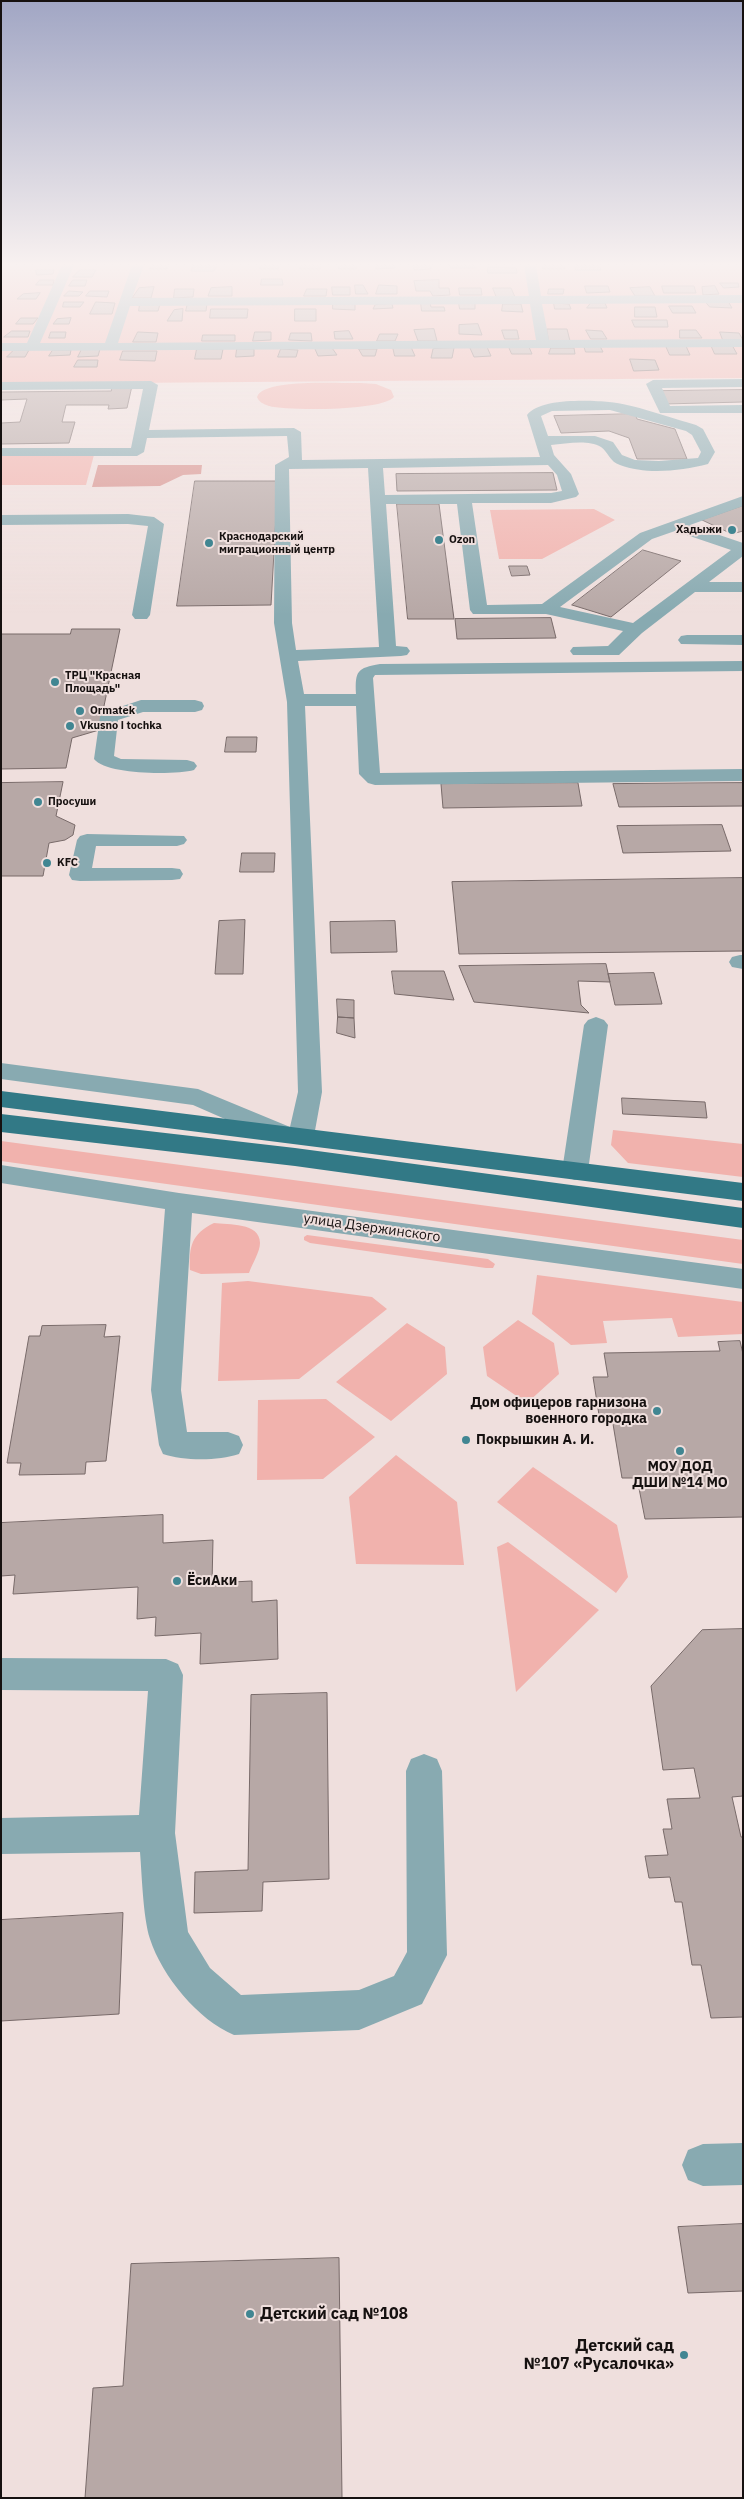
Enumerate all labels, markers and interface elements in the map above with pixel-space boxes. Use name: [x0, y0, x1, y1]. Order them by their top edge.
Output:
place label: Хадыжи: [676, 523, 722, 537]
marker: Хадыжи: [726, 524, 738, 536]
place label: Краснодарский миграционный центр: [219, 530, 335, 556]
place label: Ozon: [449, 533, 475, 547]
marker: Ozon: [433, 534, 445, 546]
marker: Краснодарский миграционный центр: [203, 537, 215, 549]
place label: ТРЦ "Красная Площадь": [65, 669, 141, 695]
marker: ТРЦ "Красная Площадь": [49, 676, 61, 688]
place label: Ormatek: [90, 704, 135, 718]
marker: Ormatek: [74, 705, 86, 717]
place label: Vkusno i tochka: [80, 719, 162, 733]
marker: Vkusno i tochka: [64, 720, 76, 732]
place label: Просуши: [48, 795, 96, 809]
marker: Просуши: [32, 796, 44, 808]
place label: KFC: [57, 856, 78, 870]
marker: KFC: [41, 857, 53, 869]
street label: улица Дзержинского: [302, 1210, 442, 1246]
place label: Дом офицеров гарнизона военного городка: [471, 1395, 647, 1428]
marker: Дом офицеров гарнизона военного городка: [651, 1405, 663, 1417]
place label: Покрышкин А. И.: [476, 1432, 594, 1448]
marker: Покрышкин А. И.: [460, 1434, 472, 1446]
marker: МОУ ДОД ДШИ №14 МО: [674, 1445, 686, 1457]
place label: МОУ ДОД ДШИ №14 МО: [632, 1459, 728, 1491]
place label: ЁсиАки: [187, 1573, 237, 1589]
marker: ЁсиАки: [171, 1575, 183, 1587]
place label: Детский сад №108: [260, 2304, 408, 2324]
marker: Детский сад №108: [244, 2308, 256, 2320]
place label: Детский сад №107 «Русалочка»: [524, 2336, 674, 2374]
marker: Детский сад №107 «Русалочка»: [678, 2349, 690, 2361]

